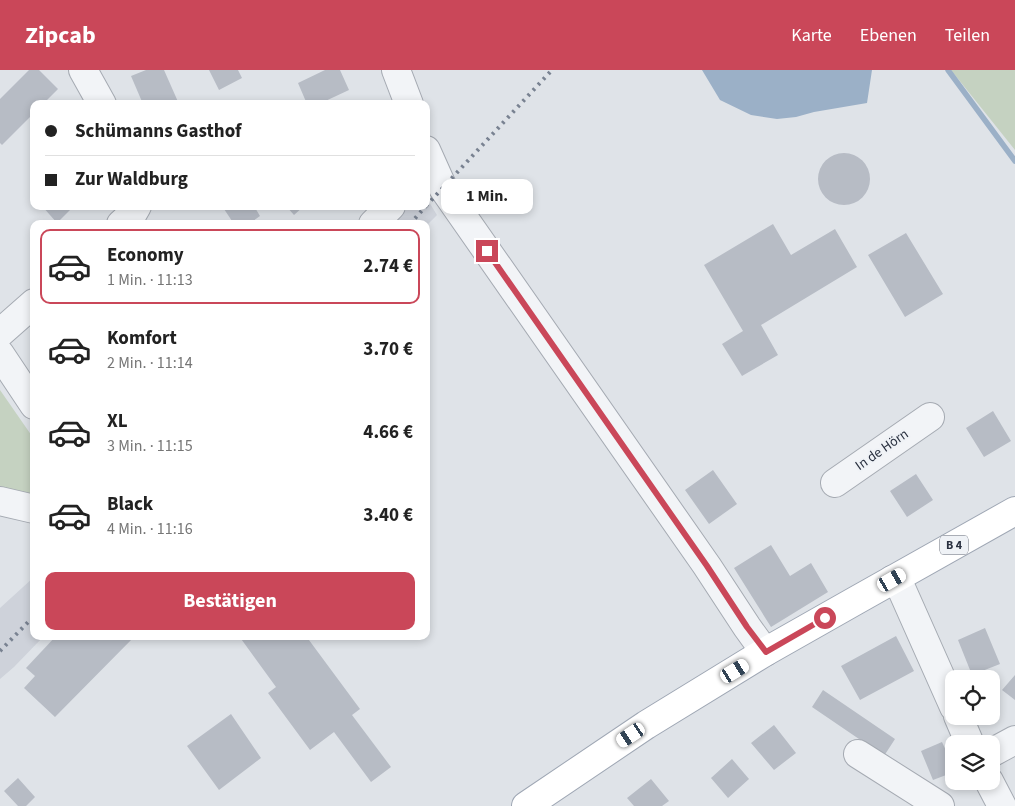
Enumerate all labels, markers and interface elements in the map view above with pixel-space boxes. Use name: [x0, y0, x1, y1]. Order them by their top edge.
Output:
text: Zipcab: [25, 18, 96, 53]
text: Karte: [791, 23, 832, 48]
text: Ebenen: [860, 23, 917, 48]
text: Teilen: [945, 23, 990, 48]
text: Schümanns Gasthof: [75, 118, 242, 145]
text: Zur Waldburg: [75, 166, 188, 193]
callout: 1 Min.: [441, 179, 533, 214]
text: 1 Min.: [466, 185, 508, 207]
route end: [476, 240, 498, 262]
text: Economy: [107, 242, 184, 269]
icon: car: [47, 244, 92, 289]
text: 2.74 €: [363, 253, 413, 280]
text: 1 Min. · 11:13: [107, 269, 193, 291]
text: Komfort: [107, 325, 177, 352]
icon: car: [47, 327, 92, 372]
text: 3.70 €: [363, 336, 413, 363]
text: 2 Min. · 11:14: [107, 352, 193, 374]
text: XL: [107, 408, 128, 435]
icon: car: [47, 410, 92, 455]
text: 4.66 €: [363, 419, 413, 446]
street label: In de Hörn: [851, 424, 913, 476]
text: 3 Min. · 11:15: [107, 435, 193, 457]
text: Black: [107, 491, 153, 518]
icon: car: [47, 493, 92, 538]
text: 3.40 €: [363, 502, 413, 529]
text: 4 Min. · 11:16: [107, 518, 193, 540]
road number: B 4: [940, 536, 968, 554]
car: [875, 566, 908, 594]
button: Bestätigen: [45, 572, 415, 630]
route start: [814, 607, 836, 629]
car: [718, 657, 751, 685]
map controls: [945, 670, 1000, 790]
button: locate: [945, 670, 1000, 725]
car: [614, 720, 647, 750]
button: layers: [945, 735, 1000, 790]

